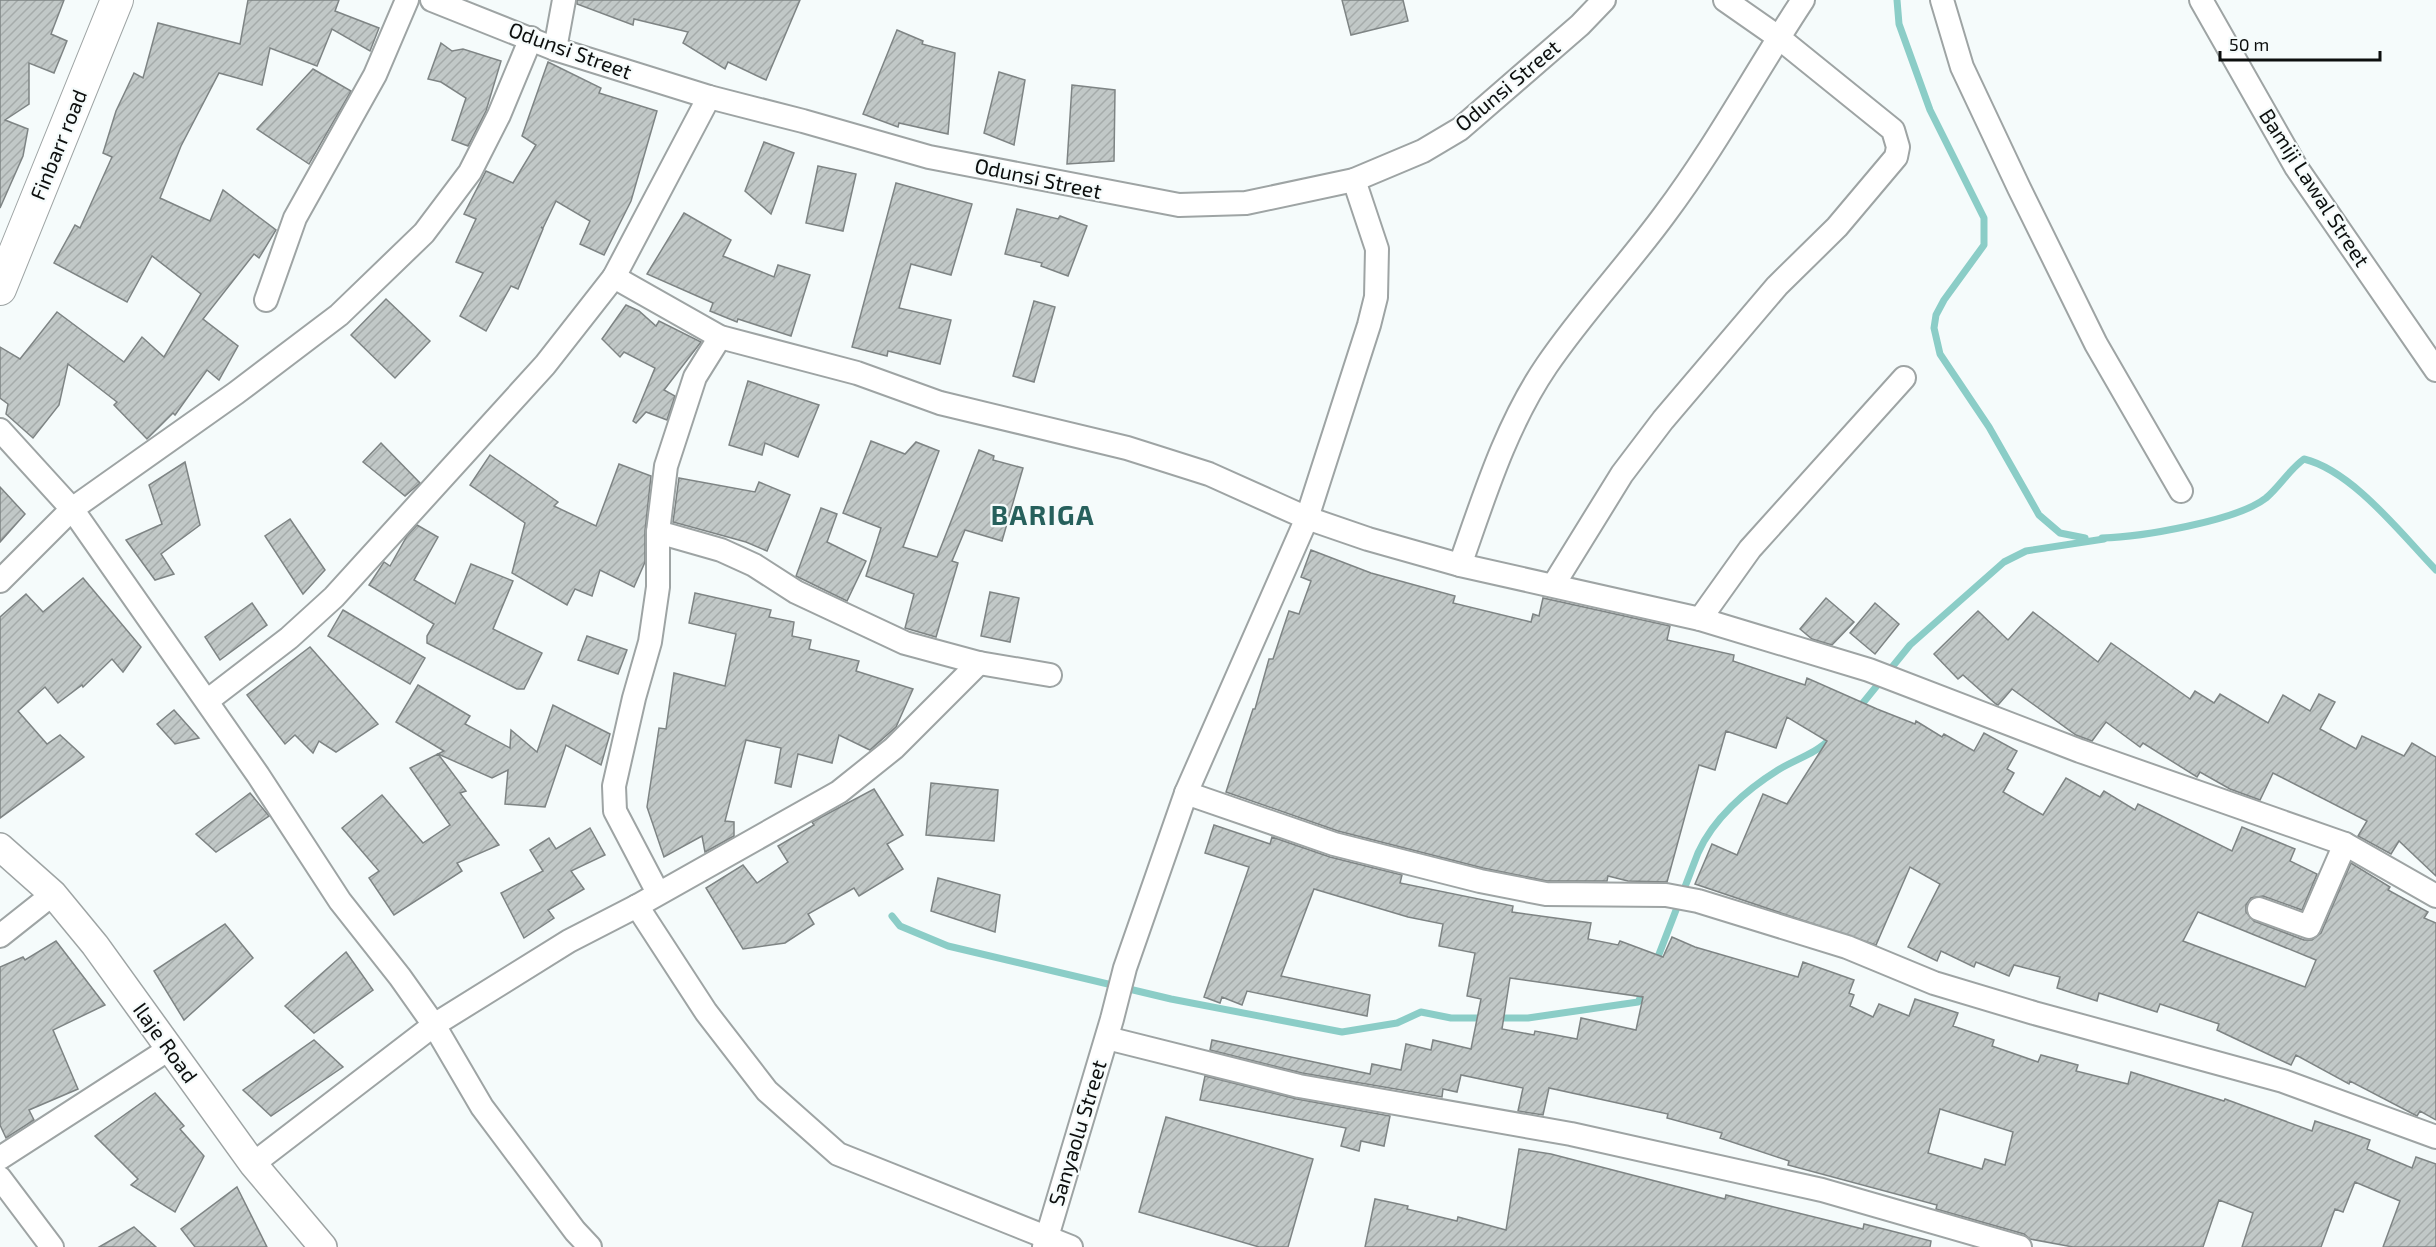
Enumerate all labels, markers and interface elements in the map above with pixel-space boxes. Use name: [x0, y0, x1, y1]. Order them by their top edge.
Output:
street label: Odunsi Street: [506, 16, 635, 83]
scale bar: [2220, 24, 2380, 62]
text: 50 m: [2229, 33, 2269, 55]
street label: Odunsi Street: [1450, 34, 1565, 136]
street label: Finbarr road: [24, 86, 91, 203]
street label: Bamiji Lawal Street: [2254, 104, 2376, 271]
street label: Odunsi Street: [973, 152, 1104, 203]
district label: BARIGA: [991, 498, 1095, 530]
street label: Ilaje Road: [128, 997, 204, 1088]
street label: Sanyaolu Street: [1043, 1057, 1111, 1209]

